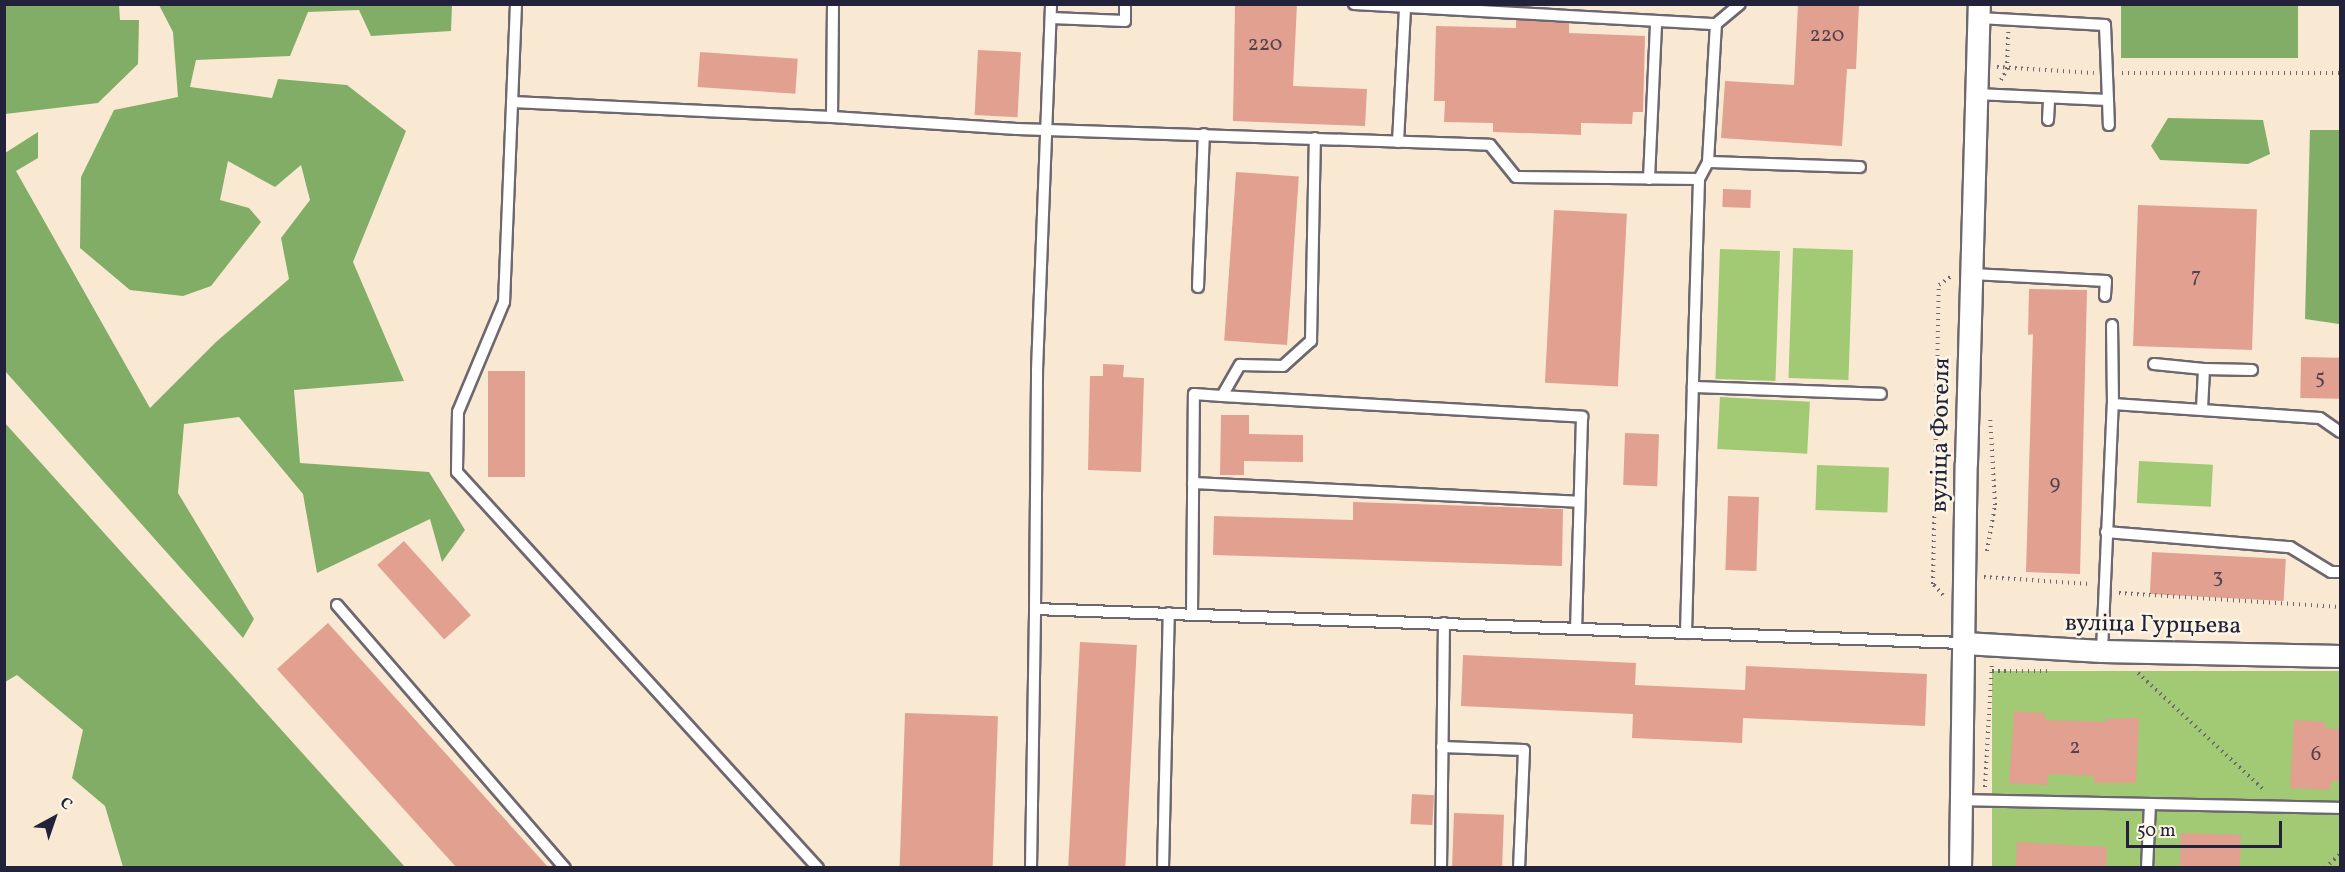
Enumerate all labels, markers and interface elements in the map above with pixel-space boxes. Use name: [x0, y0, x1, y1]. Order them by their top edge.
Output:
house number: 220: [1810, 23, 1844, 49]
house number: 220: [1248, 32, 1282, 58]
house number: 7: [2191, 264, 2201, 290]
street label: вуліца Фогеля: [1926, 357, 1958, 513]
house number: 5: [2315, 365, 2325, 391]
house number: 9: [2050, 471, 2060, 497]
house number: 3: [2213, 564, 2223, 590]
street label: вуліца Гурцьева: [2065, 610, 2241, 642]
house number: 2: [2069, 735, 2081, 761]
house number: 6: [2311, 742, 2321, 768]
north arrow: [24, 788, 84, 848]
text: С: [55, 792, 77, 816]
scale bar: [2129, 809, 2285, 847]
text: 50 m: [2137, 819, 2176, 844]

